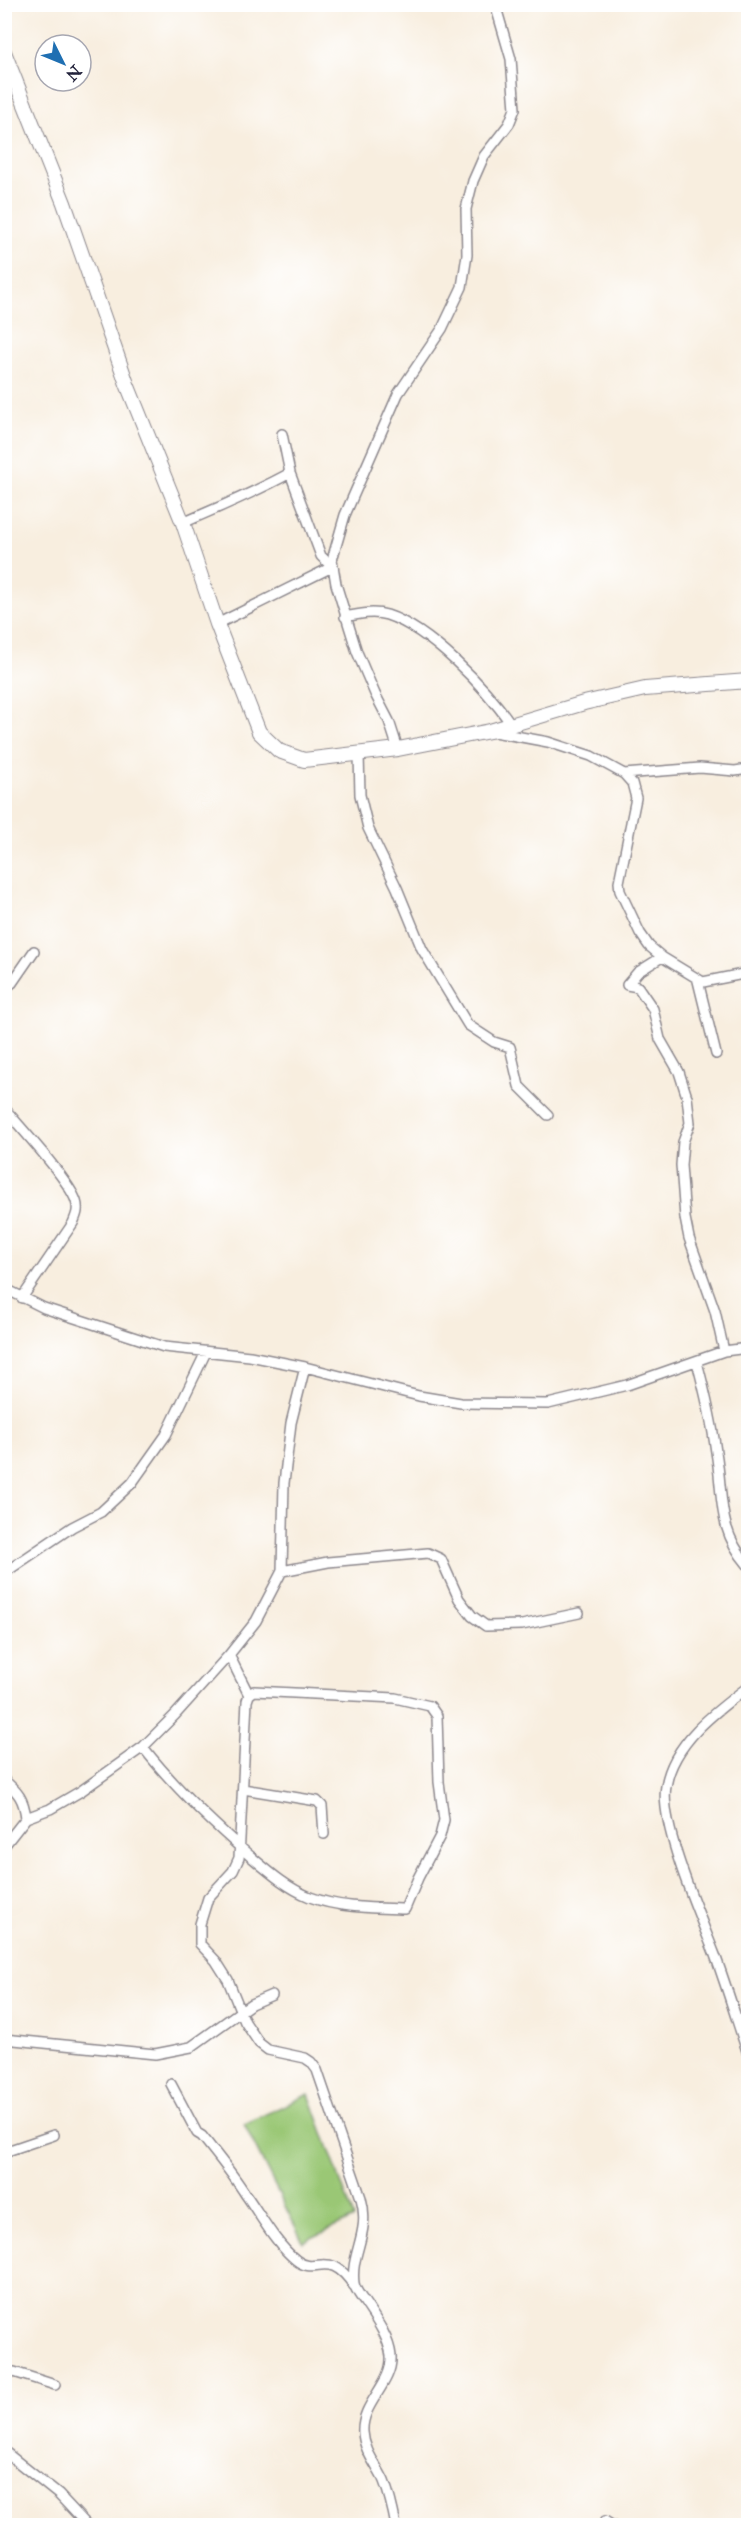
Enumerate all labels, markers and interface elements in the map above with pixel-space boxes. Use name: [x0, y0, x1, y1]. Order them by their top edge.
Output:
north arrow: [33, 33, 93, 93]
text: N: [61, 60, 86, 85]

